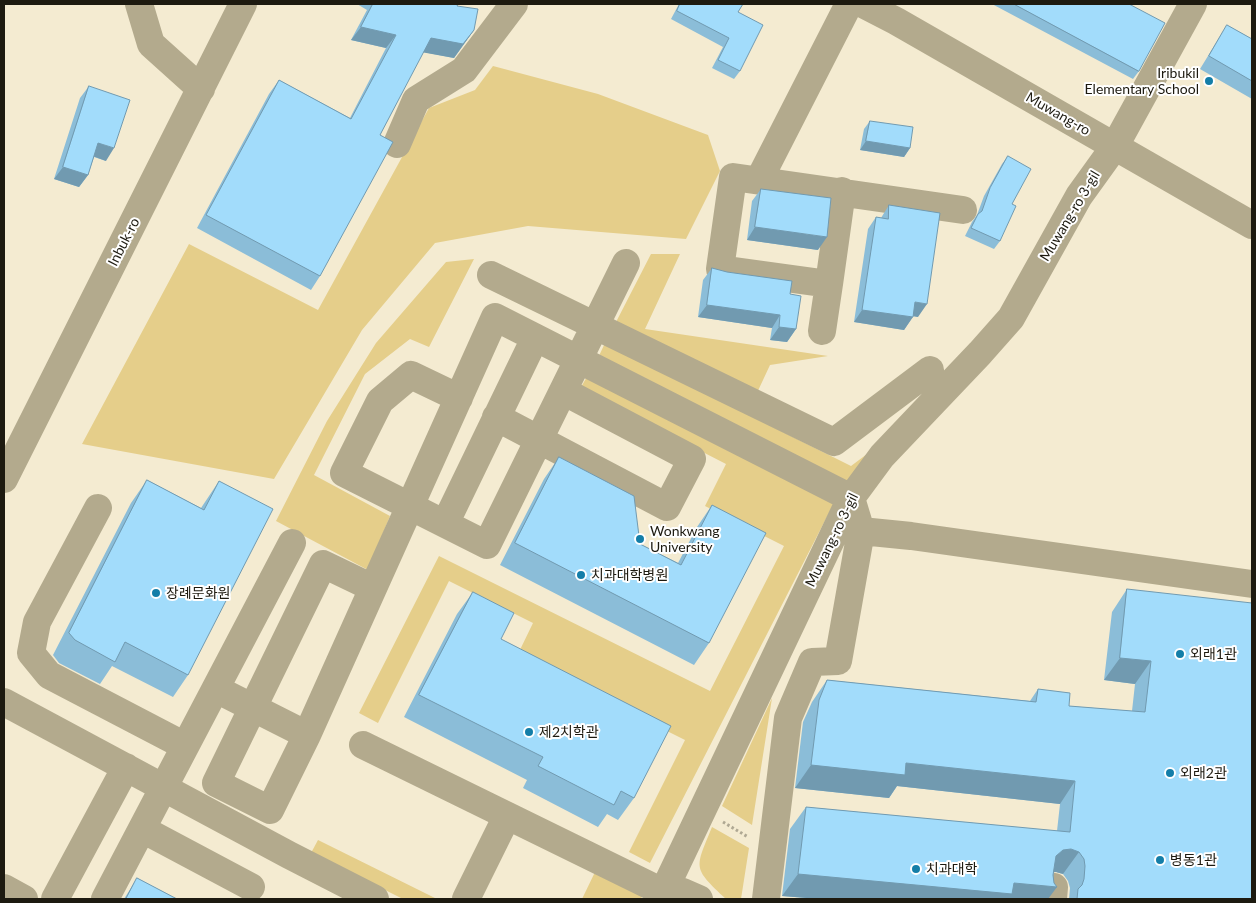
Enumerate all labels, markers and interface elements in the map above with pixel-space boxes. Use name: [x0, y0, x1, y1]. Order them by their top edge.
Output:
place label: Iribukil Elementary School: [1085, 65, 1199, 98]
marker: Iribukil Elementary School: [1203, 75, 1215, 87]
street label: Muwang-ro: [1023, 89, 1093, 139]
street label: Muwang-ro 3-gil: [1036, 168, 1104, 264]
street label: Inbuk-ro: [105, 215, 143, 269]
street label: Muwang-ro 3-gil: [802, 490, 862, 590]
place label: Wonkwang University: [650, 523, 720, 556]
marker: Wonkwang University: [634, 533, 646, 545]
place label: 치과대학병원: [591, 567, 668, 583]
marker: 치과대학병원: [575, 569, 587, 581]
place label: 장례문화원: [166, 585, 230, 601]
marker: 장례문화원: [150, 587, 162, 599]
place label: 외래1관: [1190, 646, 1237, 662]
marker: 외래1관: [1174, 648, 1186, 660]
place label: 제2치학관: [539, 724, 599, 740]
marker: 제2치학관: [523, 726, 535, 738]
place label: 외래2관: [1180, 765, 1227, 781]
marker: 외래2관: [1164, 767, 1176, 779]
place label: 병동1관: [1170, 852, 1217, 868]
marker: 병동1관: [1154, 854, 1166, 866]
place label: 치과대학: [926, 861, 978, 877]
marker: 치과대학: [910, 863, 922, 875]

